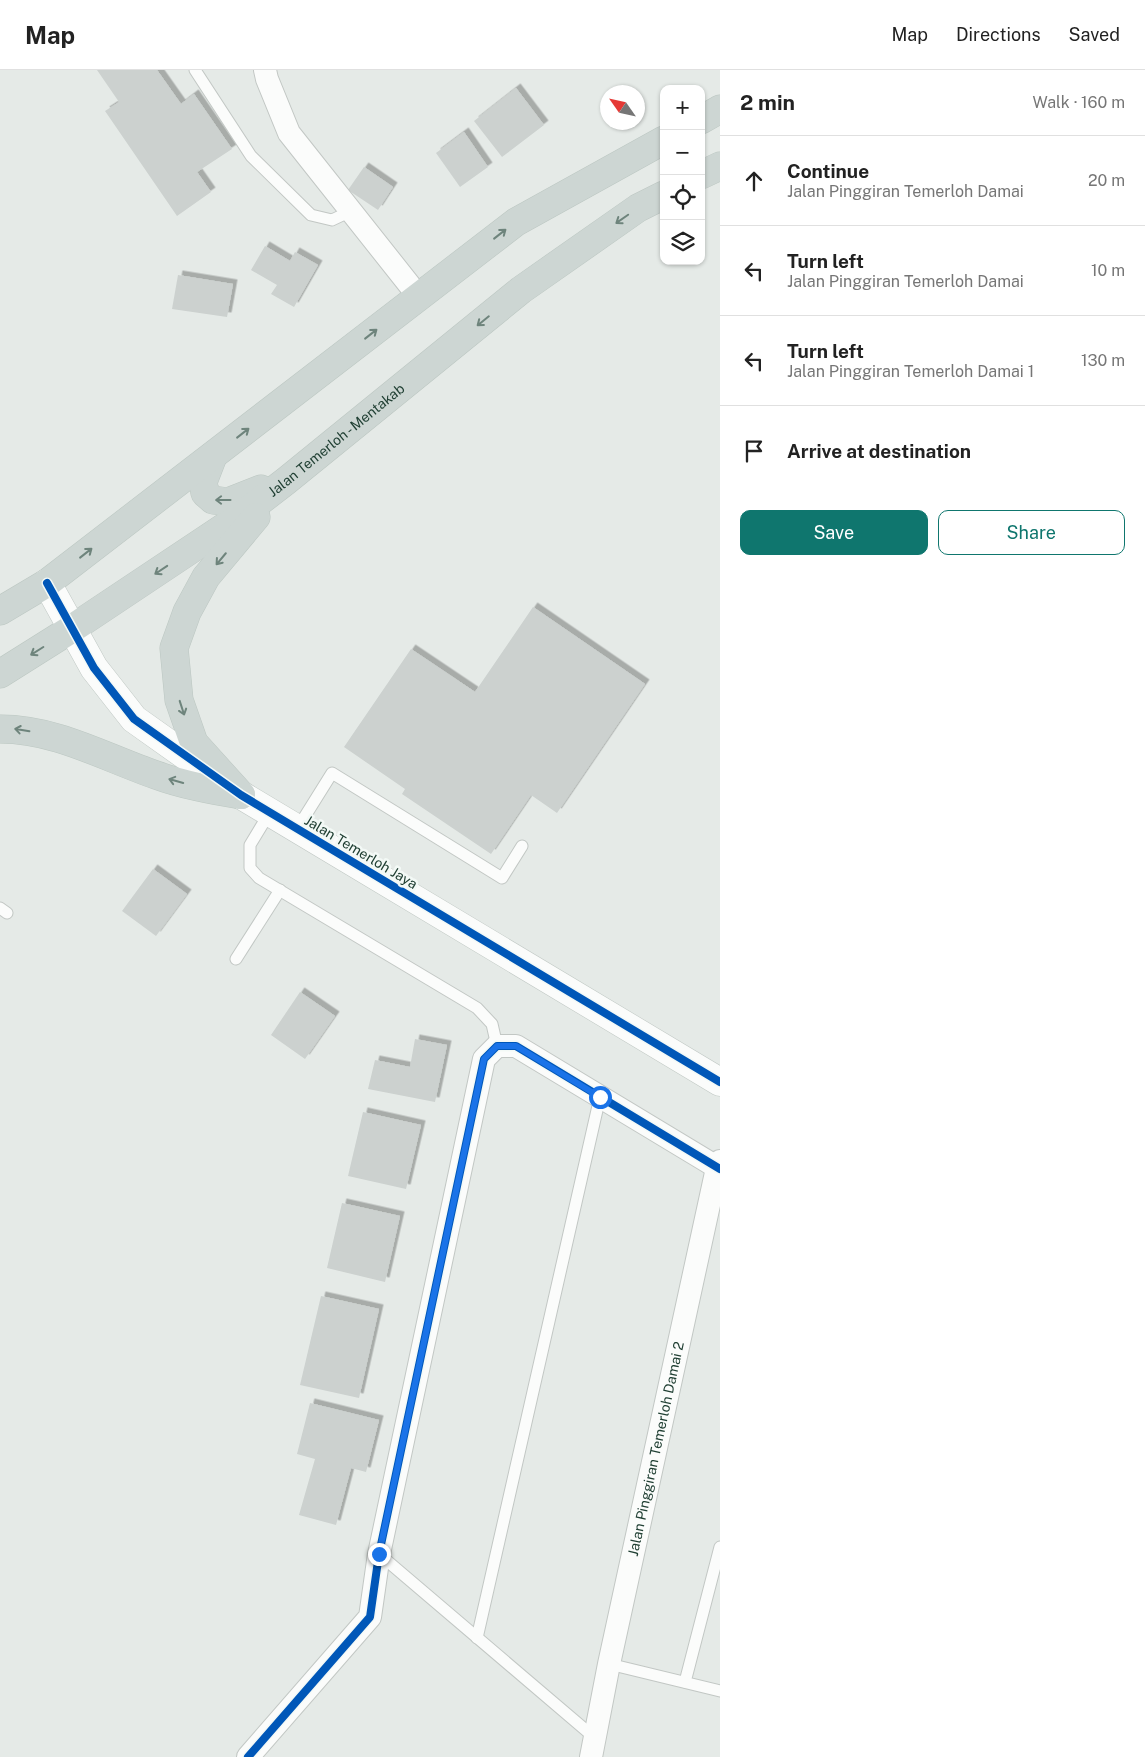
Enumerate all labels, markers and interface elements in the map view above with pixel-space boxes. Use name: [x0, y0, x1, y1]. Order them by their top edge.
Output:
text: Map: [25, 21, 75, 49]
text: Map: [891, 24, 928, 45]
text: Directions: [956, 24, 1041, 45]
text: Saved: [1069, 24, 1120, 45]
north arrow: [600, 85, 645, 130]
map controls: [660, 85, 705, 265]
button: +: [660, 85, 705, 130]
text: 2 min: [740, 90, 795, 115]
text: Walk · 160 m: [1033, 93, 1125, 112]
button: −: [660, 130, 705, 175]
text: Continue: [787, 160, 869, 182]
icon: ahead: [740, 167, 768, 195]
text: 20 m: [1088, 171, 1125, 190]
button: locate: [660, 175, 705, 220]
text: Jalan Pinggiran Temerloh Damai: [787, 182, 1024, 201]
one-way arrow: [615, 214, 629, 224]
button: layers: [660, 220, 705, 265]
one-way arrow: [493, 229, 506, 240]
text: Turn left: [787, 250, 864, 272]
icon: left: [740, 257, 768, 285]
text: 10 m: [1091, 261, 1125, 280]
text: Jalan Pinggiran Temerloh Damai: [787, 272, 1024, 291]
one-way arrow: [477, 315, 490, 326]
one-way arrow: [364, 328, 377, 339]
text: Turn left: [787, 340, 864, 362]
icon: left: [740, 347, 768, 375]
text: 130 m: [1081, 351, 1125, 370]
text: Jalan Pinggiran Temerloh Damai 1: [787, 362, 1034, 381]
street label: Jalan Temerloh - Mentakab: [265, 380, 408, 500]
one-way arrow: [236, 427, 249, 438]
icon: arrive: [740, 437, 768, 465]
text: Arrive at destination: [787, 440, 971, 462]
one-way arrow: [216, 495, 232, 505]
button: Save: [740, 510, 928, 555]
button: Share: [938, 510, 1125, 555]
one-way arrow: [79, 548, 92, 559]
one-way arrow: [215, 552, 227, 565]
one-way arrow: [154, 565, 168, 575]
one-way arrow: [30, 647, 44, 657]
one-way arrow: [178, 700, 187, 715]
one-way arrow: [15, 725, 31, 735]
one-way arrow: [169, 776, 185, 785]
street label: Jalan Temerloh Jaya: [302, 812, 420, 892]
route start: [589, 1086, 612, 1109]
street label: Jalan Pinggiran Temerloh Damai 2: [625, 1340, 687, 1558]
route end: [368, 1543, 391, 1566]

